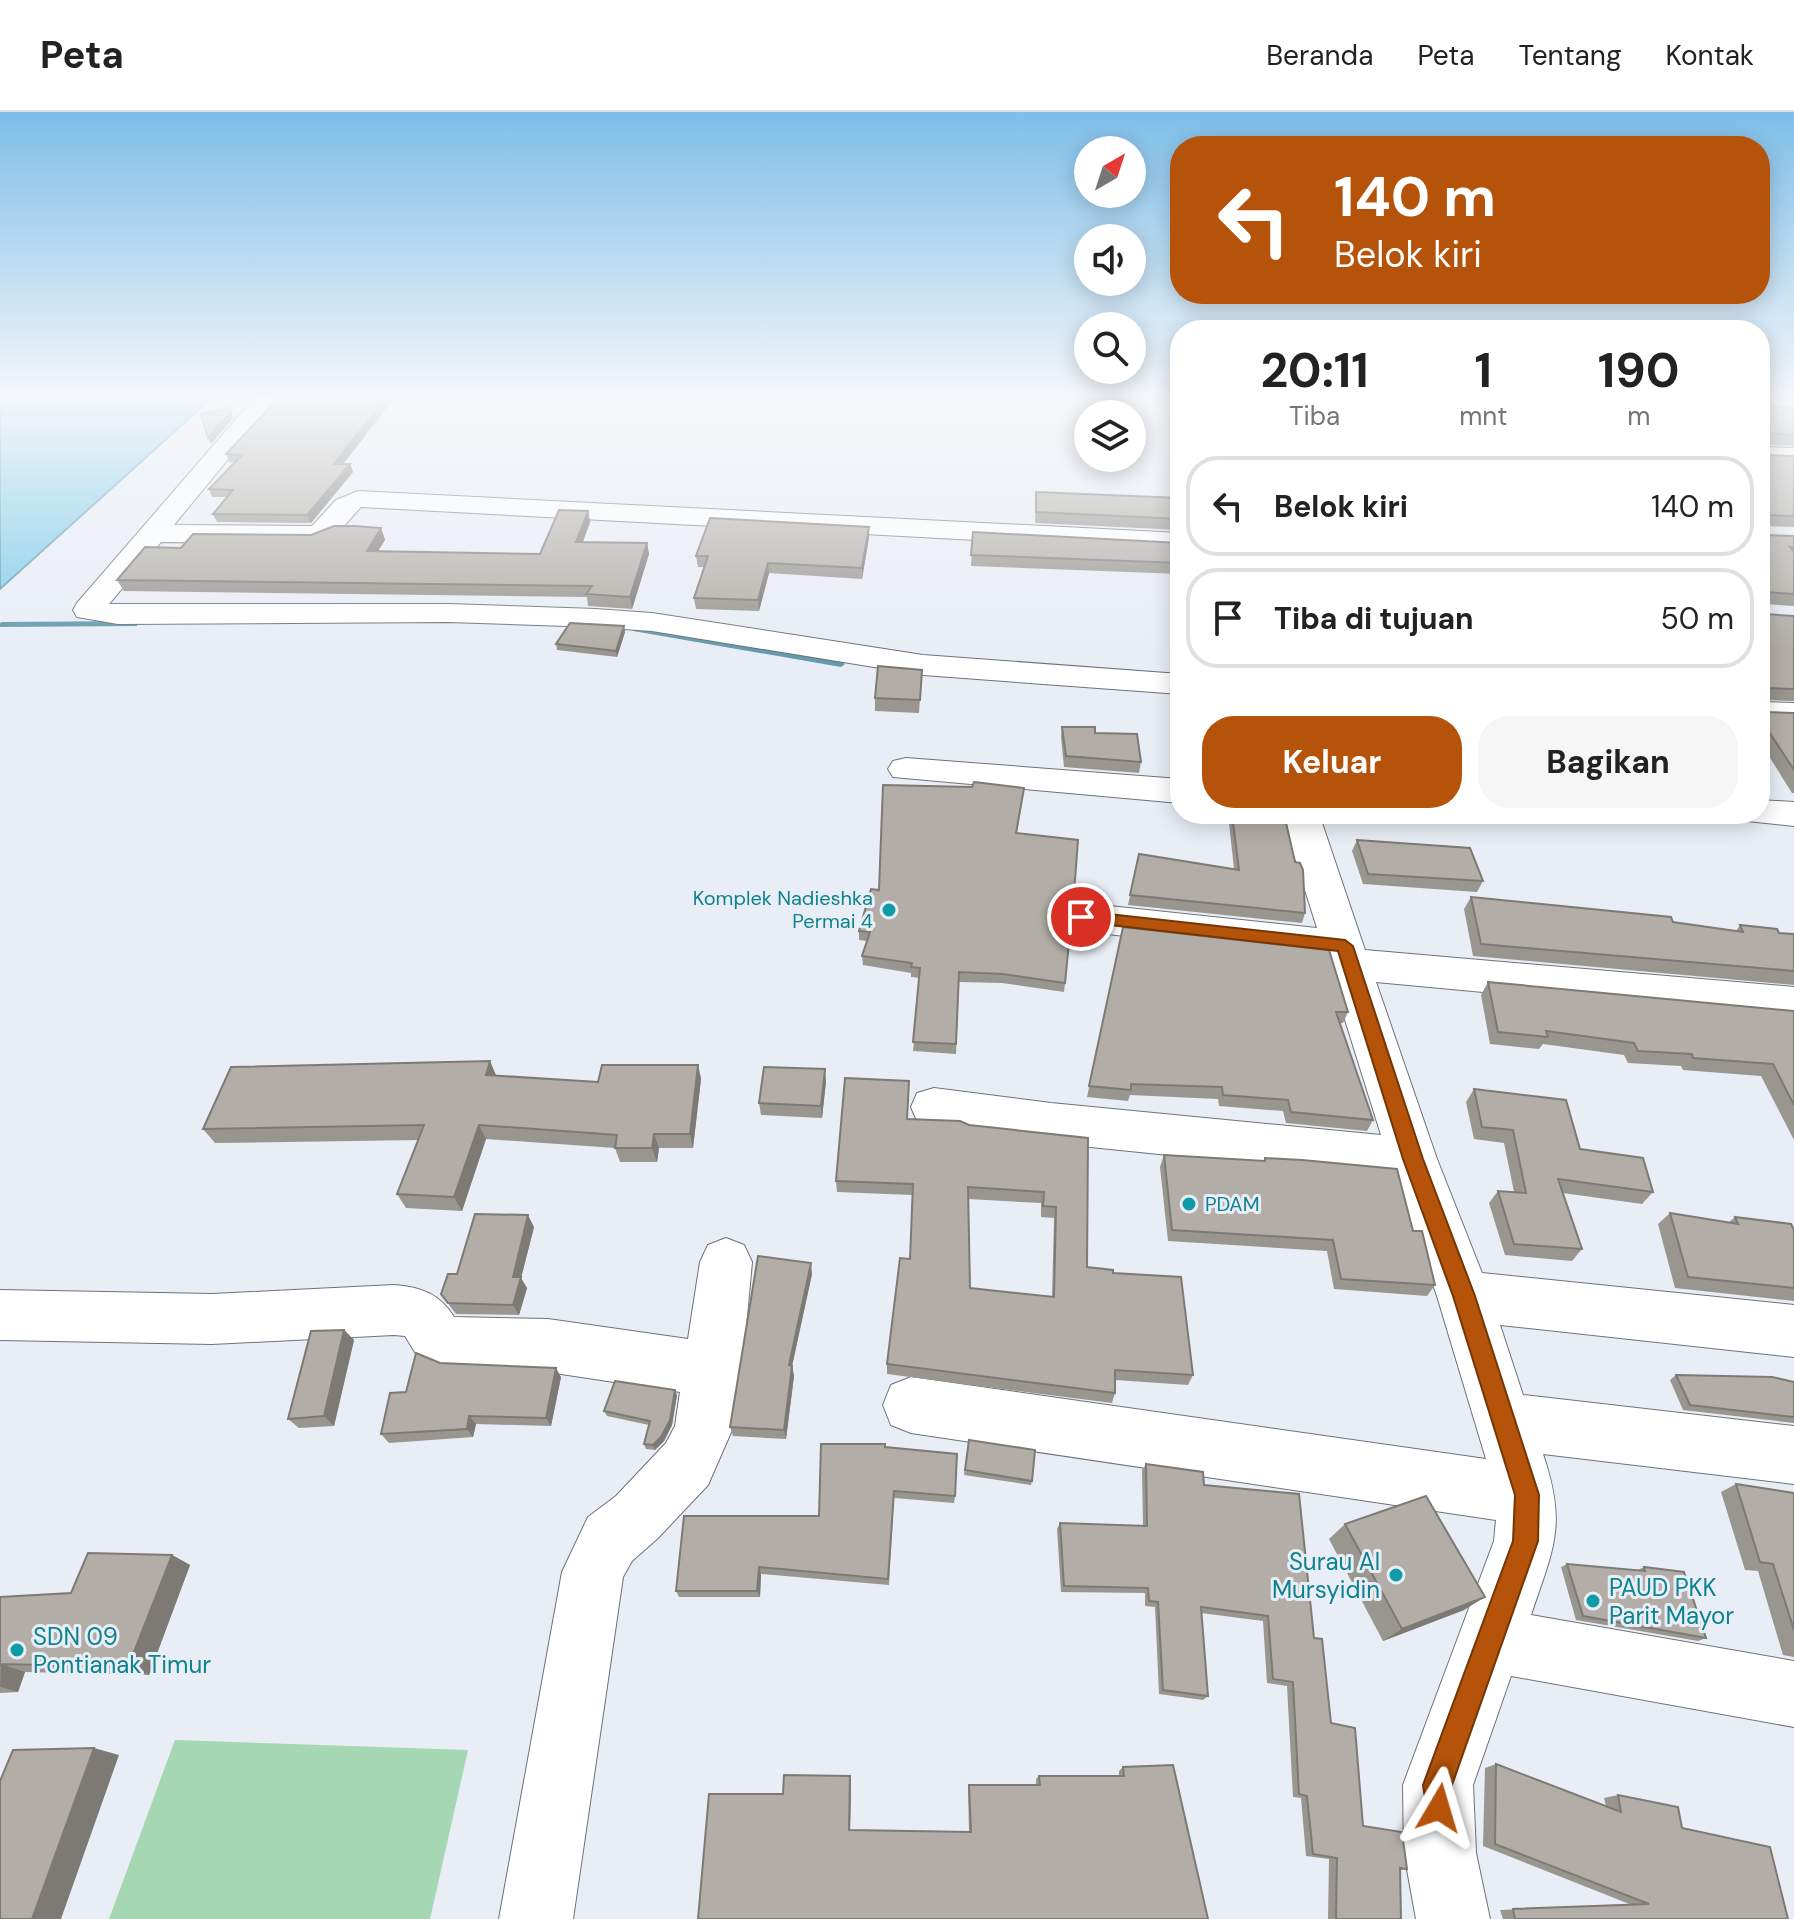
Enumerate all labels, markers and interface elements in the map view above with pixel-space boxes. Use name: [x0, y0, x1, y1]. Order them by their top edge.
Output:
text: Peta: [40, 30, 124, 80]
text: Beranda: [1266, 37, 1373, 74]
text: Peta: [1417, 37, 1474, 74]
text: Tentang: [1518, 37, 1622, 74]
text: Kontak: [1666, 37, 1754, 74]
north arrow: [1074, 136, 1146, 208]
map controls: [1074, 136, 1146, 472]
text: 140 m: [1334, 160, 1496, 233]
icon: left: [1202, 168, 1306, 272]
button: sound: [1074, 224, 1146, 296]
text: Belok kiri: [1334, 231, 1482, 278]
button: search: [1074, 312, 1146, 384]
text: 20:11: [1260, 339, 1369, 402]
text: 1: [1475, 339, 1492, 402]
text: 190: [1598, 339, 1680, 402]
text: Tiba: [1289, 399, 1340, 433]
text: mnt: [1459, 399, 1507, 433]
text: m: [1627, 399, 1650, 433]
button: layers: [1074, 400, 1146, 472]
icon: left: [1206, 484, 1250, 528]
text: Belok kiri: [1274, 487, 1408, 526]
text: 140 m: [1651, 487, 1734, 526]
icon: arrive: [1206, 596, 1250, 640]
text: Tiba di tujuan: [1274, 599, 1474, 638]
text: 50 m: [1660, 599, 1734, 638]
button: Keluar: [1202, 716, 1462, 808]
button: Bagikan: [1478, 716, 1738, 808]
pin: [1047, 883, 1115, 951]
place label: Komplek Nadieshka Permai 4: [693, 885, 873, 934]
icon: arrive: [1059, 895, 1103, 939]
marker: Komplek Nadieshka Permai 4: [880, 901, 898, 919]
place label: PDAM: [1205, 1191, 1259, 1217]
marker: PDAM: [1180, 1195, 1198, 1213]
place label: Surau Al Mursyidin: [1272, 1546, 1380, 1605]
marker: Surau Al Mursyidin: [1387, 1566, 1405, 1584]
place label: PAUD PKK Parit Mayor: [1609, 1572, 1734, 1631]
marker: PAUD PKK Parit Mayor: [1584, 1592, 1602, 1610]
place label: SDN 09 Pontianak Timur: [33, 1621, 211, 1680]
marker: SDN 09 Pontianak Timur: [8, 1641, 26, 1659]
position arrow: [1397, 1766, 1481, 1850]

